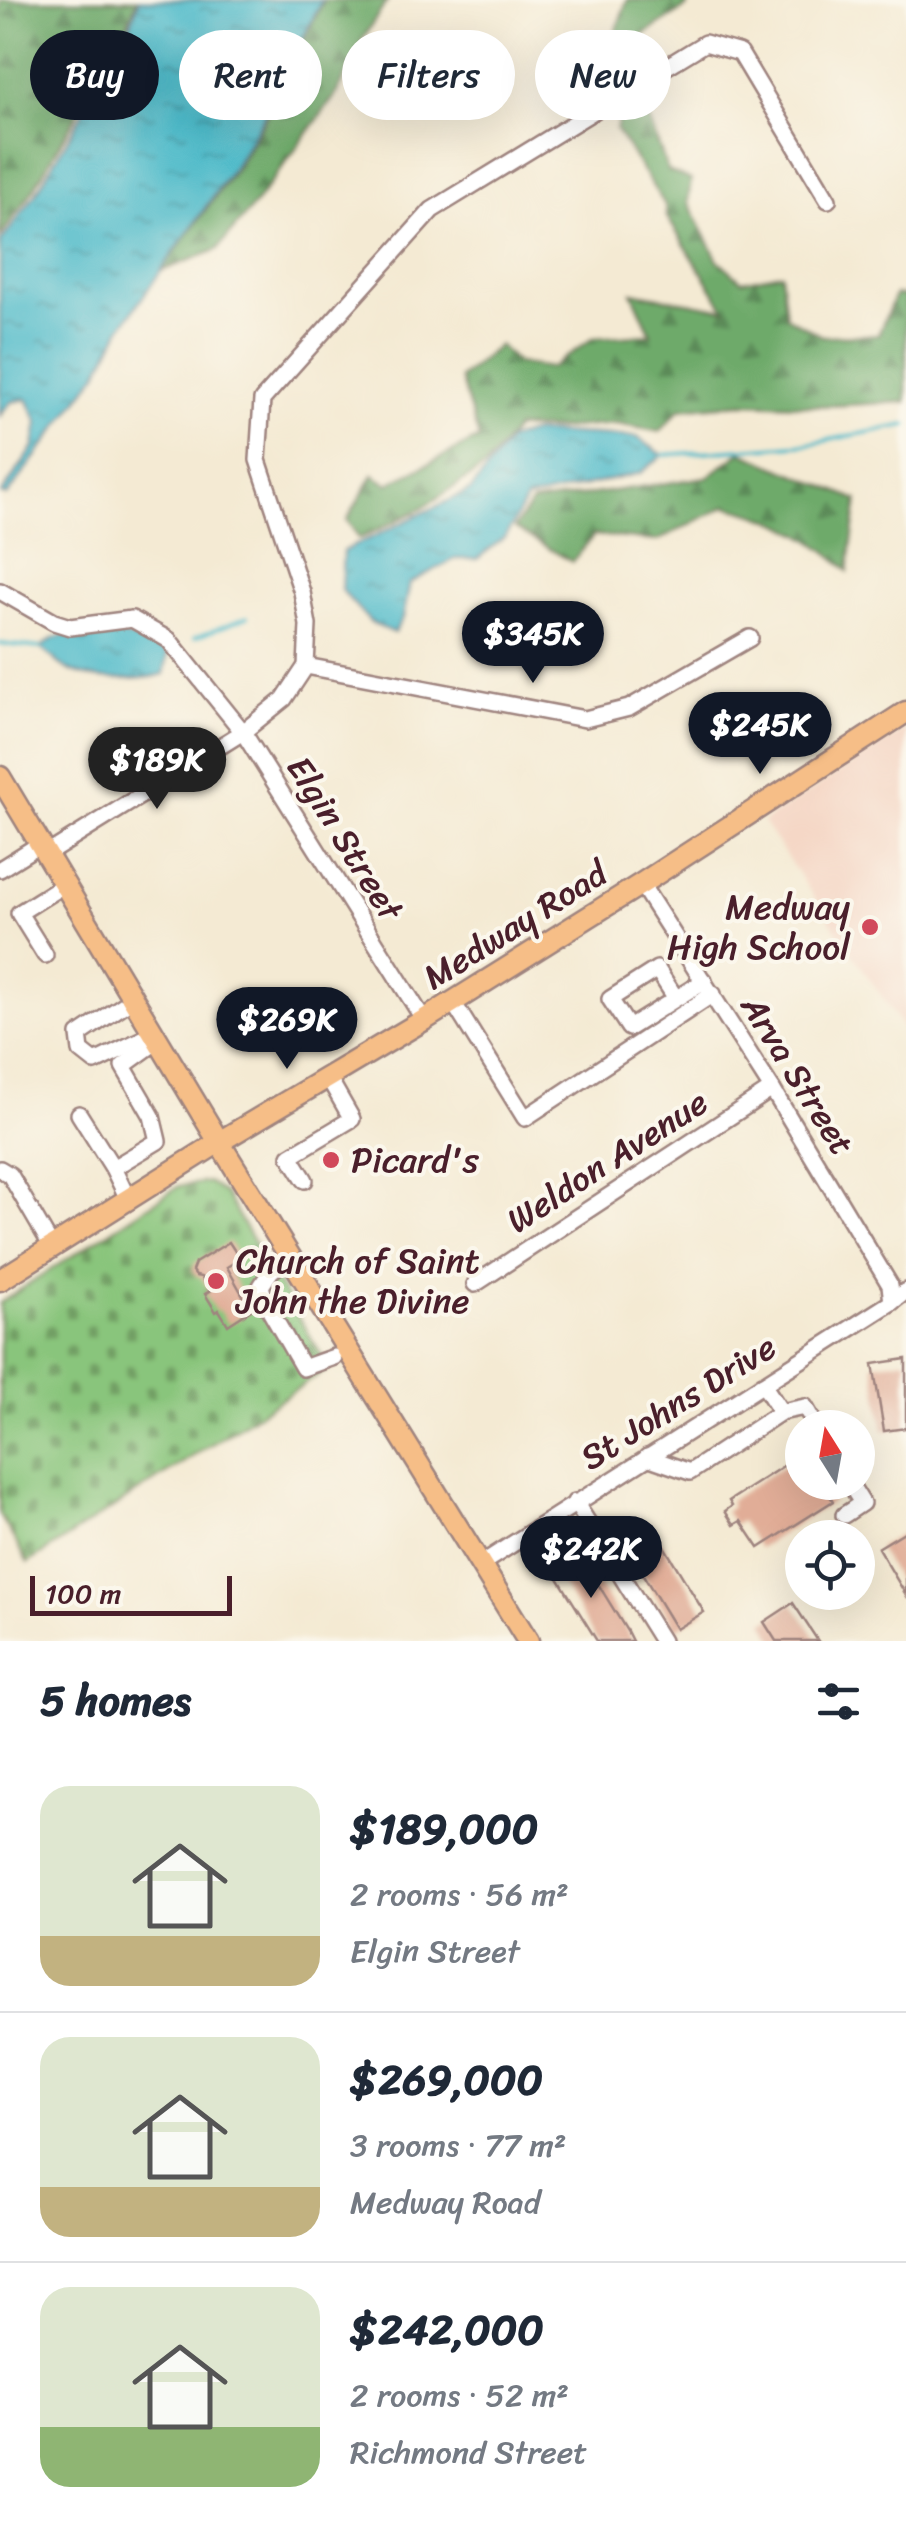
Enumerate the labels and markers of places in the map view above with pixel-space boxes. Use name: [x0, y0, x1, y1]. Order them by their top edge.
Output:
pin: $345K: [463, 601, 603, 686]
pin: $245K: [690, 692, 830, 777]
pin: $189K: [87, 727, 227, 812]
place label: Medway High School: [667, 876, 851, 978]
marker: Medway High School: [859, 916, 881, 938]
pin: $269K: [217, 987, 357, 1072]
place label: Picard's: [351, 1129, 480, 1191]
marker: Picard's: [320, 1149, 342, 1171]
place label: Church of Saint John the Divine: [235, 1230, 480, 1332]
marker: Church of Saint John the Divine: [205, 1270, 227, 1292]
pin: $242K: [521, 1516, 661, 1601]

